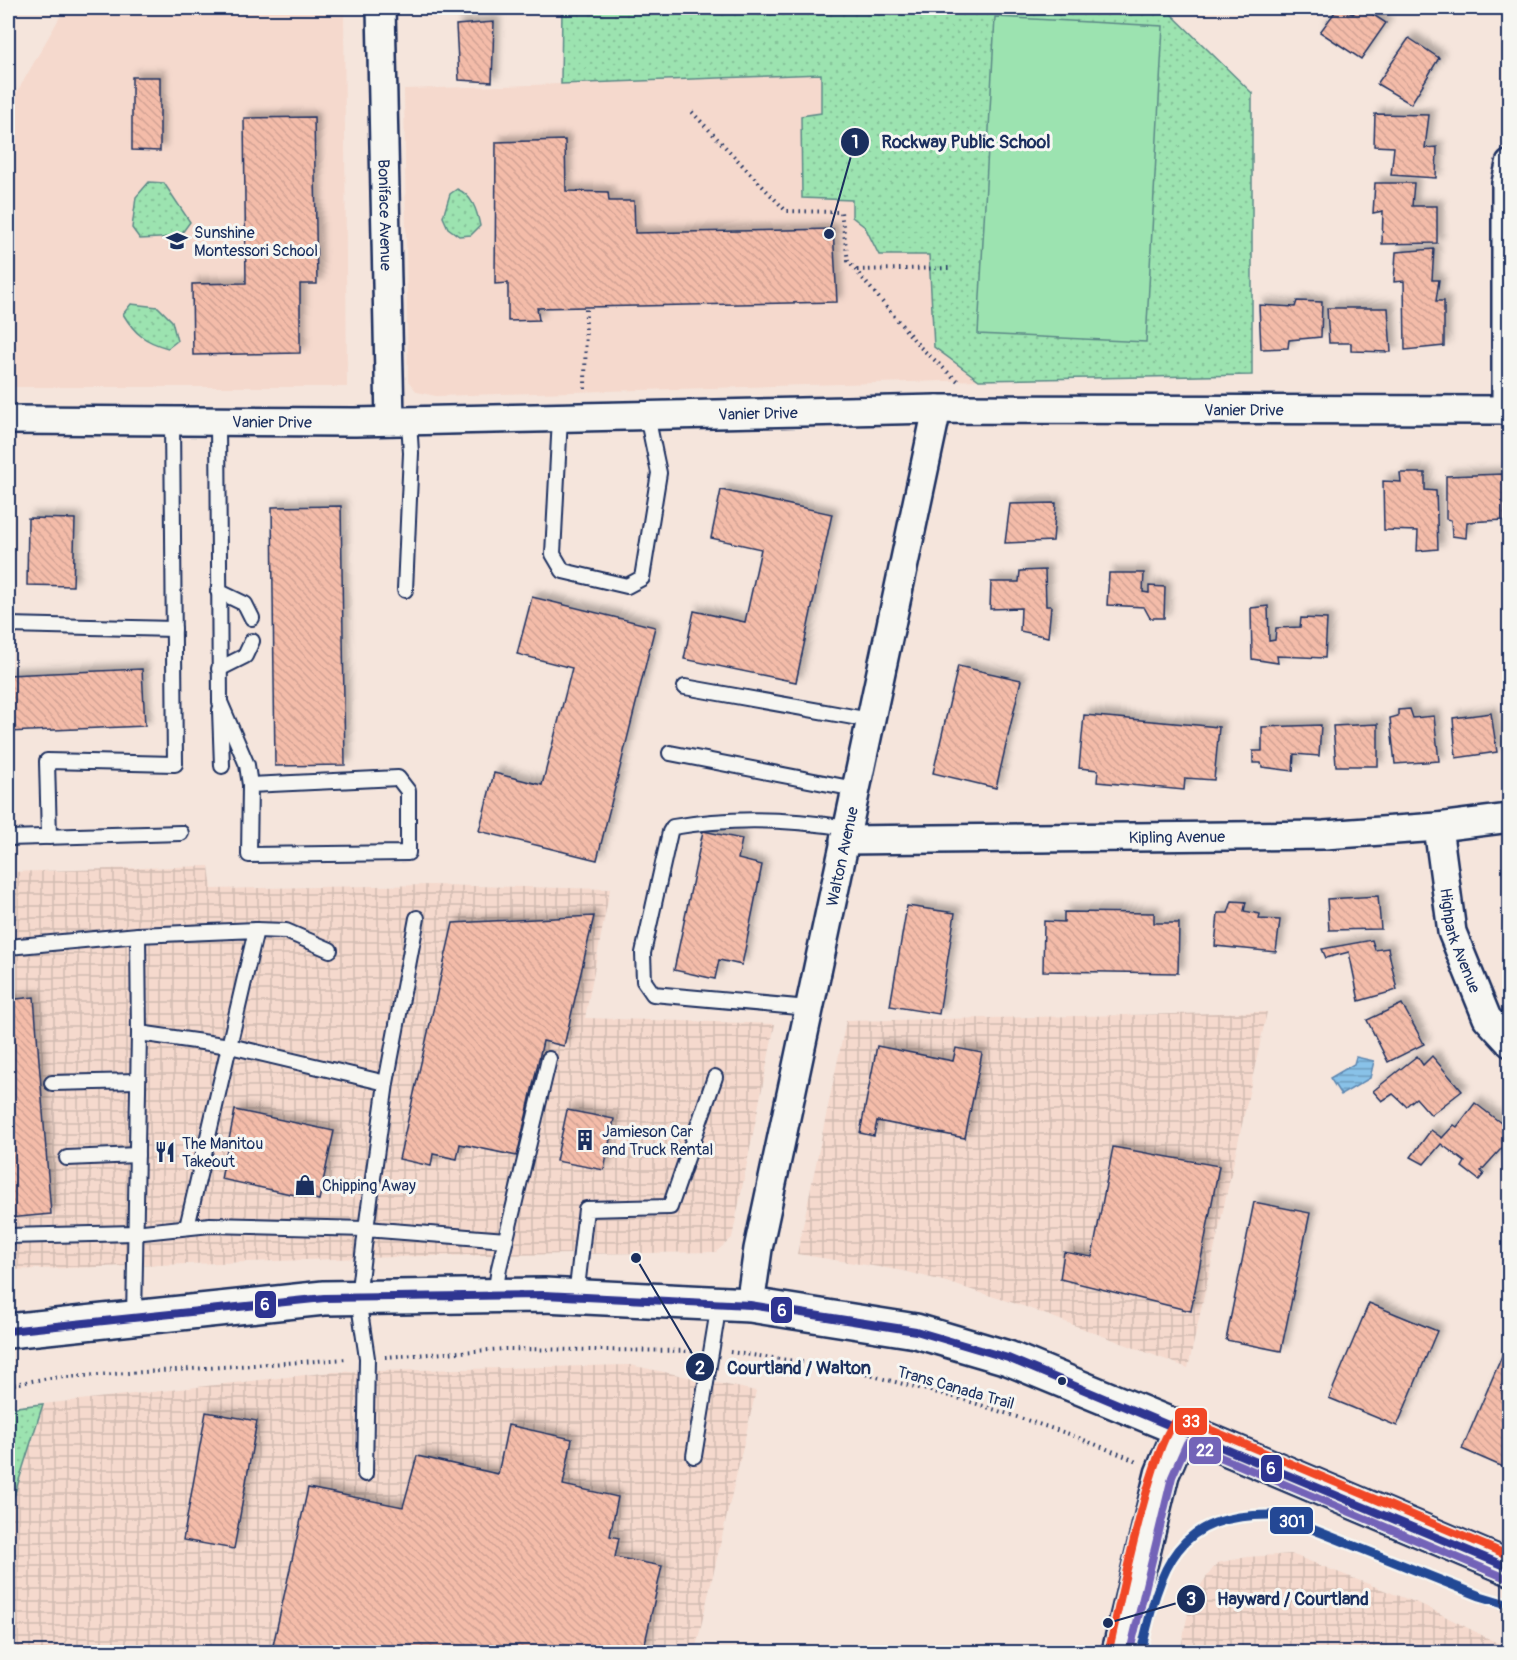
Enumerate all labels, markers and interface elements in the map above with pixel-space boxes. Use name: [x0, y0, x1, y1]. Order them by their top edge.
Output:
callout: Rockway Public School: [840, 124, 1063, 160]
text: 1: [851, 131, 859, 154]
text: Rockway Public School: [882, 131, 1050, 154]
street label: Boniface Avenue: [373, 159, 396, 271]
place label: Sunshine Montessori School: [194, 223, 318, 261]
school or university icon: Sunshine Montessori School: [165, 229, 189, 253]
street label: Vanier Drive: [1204, 400, 1284, 421]
street label: Vanier Drive: [718, 403, 798, 425]
street label: Vanier Drive: [232, 412, 312, 433]
street label: Walton Avenue: [822, 805, 863, 908]
street label: Kipling Avenue: [1129, 827, 1225, 848]
street label: Highpark Avenue: [1435, 887, 1485, 996]
place label: Jamieson Car and Truck Rental: [602, 1122, 713, 1160]
building icon: Jamieson Car and Truck Rental: [573, 1128, 597, 1152]
place label: The Manitou Takeout: [182, 1134, 263, 1172]
restaurant icon: The Manitou Takeout: [153, 1140, 177, 1164]
shop icon: Chipping Away: [293, 1173, 317, 1197]
place label: Chipping Away: [322, 1176, 416, 1196]
line badge: 6: [254, 1290, 277, 1319]
text: 6: [260, 1295, 270, 1315]
line badge: 6: [770, 1296, 793, 1324]
text: 6: [777, 1301, 787, 1321]
callout: Courtland / Walton: [685, 1349, 883, 1385]
text: 2: [695, 1357, 705, 1380]
text: Courtland / Walton: [727, 1357, 871, 1380]
street label: Trans Canada Trail: [895, 1362, 1017, 1414]
unlabelled marker: [1056, 1375, 1068, 1387]
line badge: 33: [1174, 1407, 1208, 1436]
text: 33: [1182, 1412, 1200, 1432]
line badge: 22: [1188, 1436, 1222, 1465]
text: 22: [1196, 1441, 1214, 1461]
line badge: 6: [1260, 1454, 1283, 1483]
text: 6: [1266, 1459, 1276, 1479]
line badge: 301: [1269, 1506, 1314, 1535]
text: 301: [1279, 1512, 1305, 1532]
callout: Hayward / Courtland: [1176, 1581, 1381, 1617]
text: 3: [1186, 1588, 1196, 1611]
text: Hayward / Courtland: [1217, 1588, 1369, 1611]

